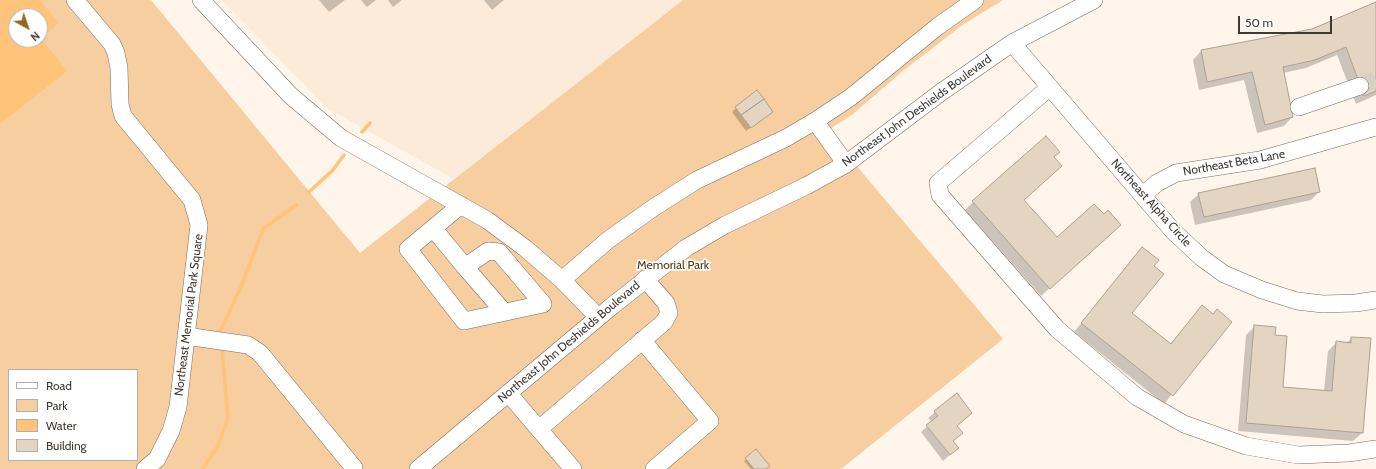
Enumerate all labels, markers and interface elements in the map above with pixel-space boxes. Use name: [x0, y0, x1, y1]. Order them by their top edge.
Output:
north arrow: [8, 8, 48, 48]
scale bar: [1240, 8, 1334, 34]
text: 50 m: [1245, 15, 1273, 30]
text: N: [28, 29, 43, 44]
street label: Northeast John Deshields Boulevard: [840, 52, 994, 170]
street label: Northeast Beta Lane: [1182, 147, 1286, 179]
street label: Northeast Alpha Circle: [1108, 156, 1194, 250]
street label: Northeast Memorial Park Square: [172, 233, 206, 397]
park label: Memorial Park: [637, 258, 709, 272]
street label: Northeast John Deshields Boulevard: [495, 278, 643, 406]
legend: [8, 369, 138, 461]
text: Road: [46, 378, 72, 393]
text: Park: [46, 398, 68, 413]
text: Water: [46, 418, 76, 433]
text: Building: [46, 438, 87, 453]

